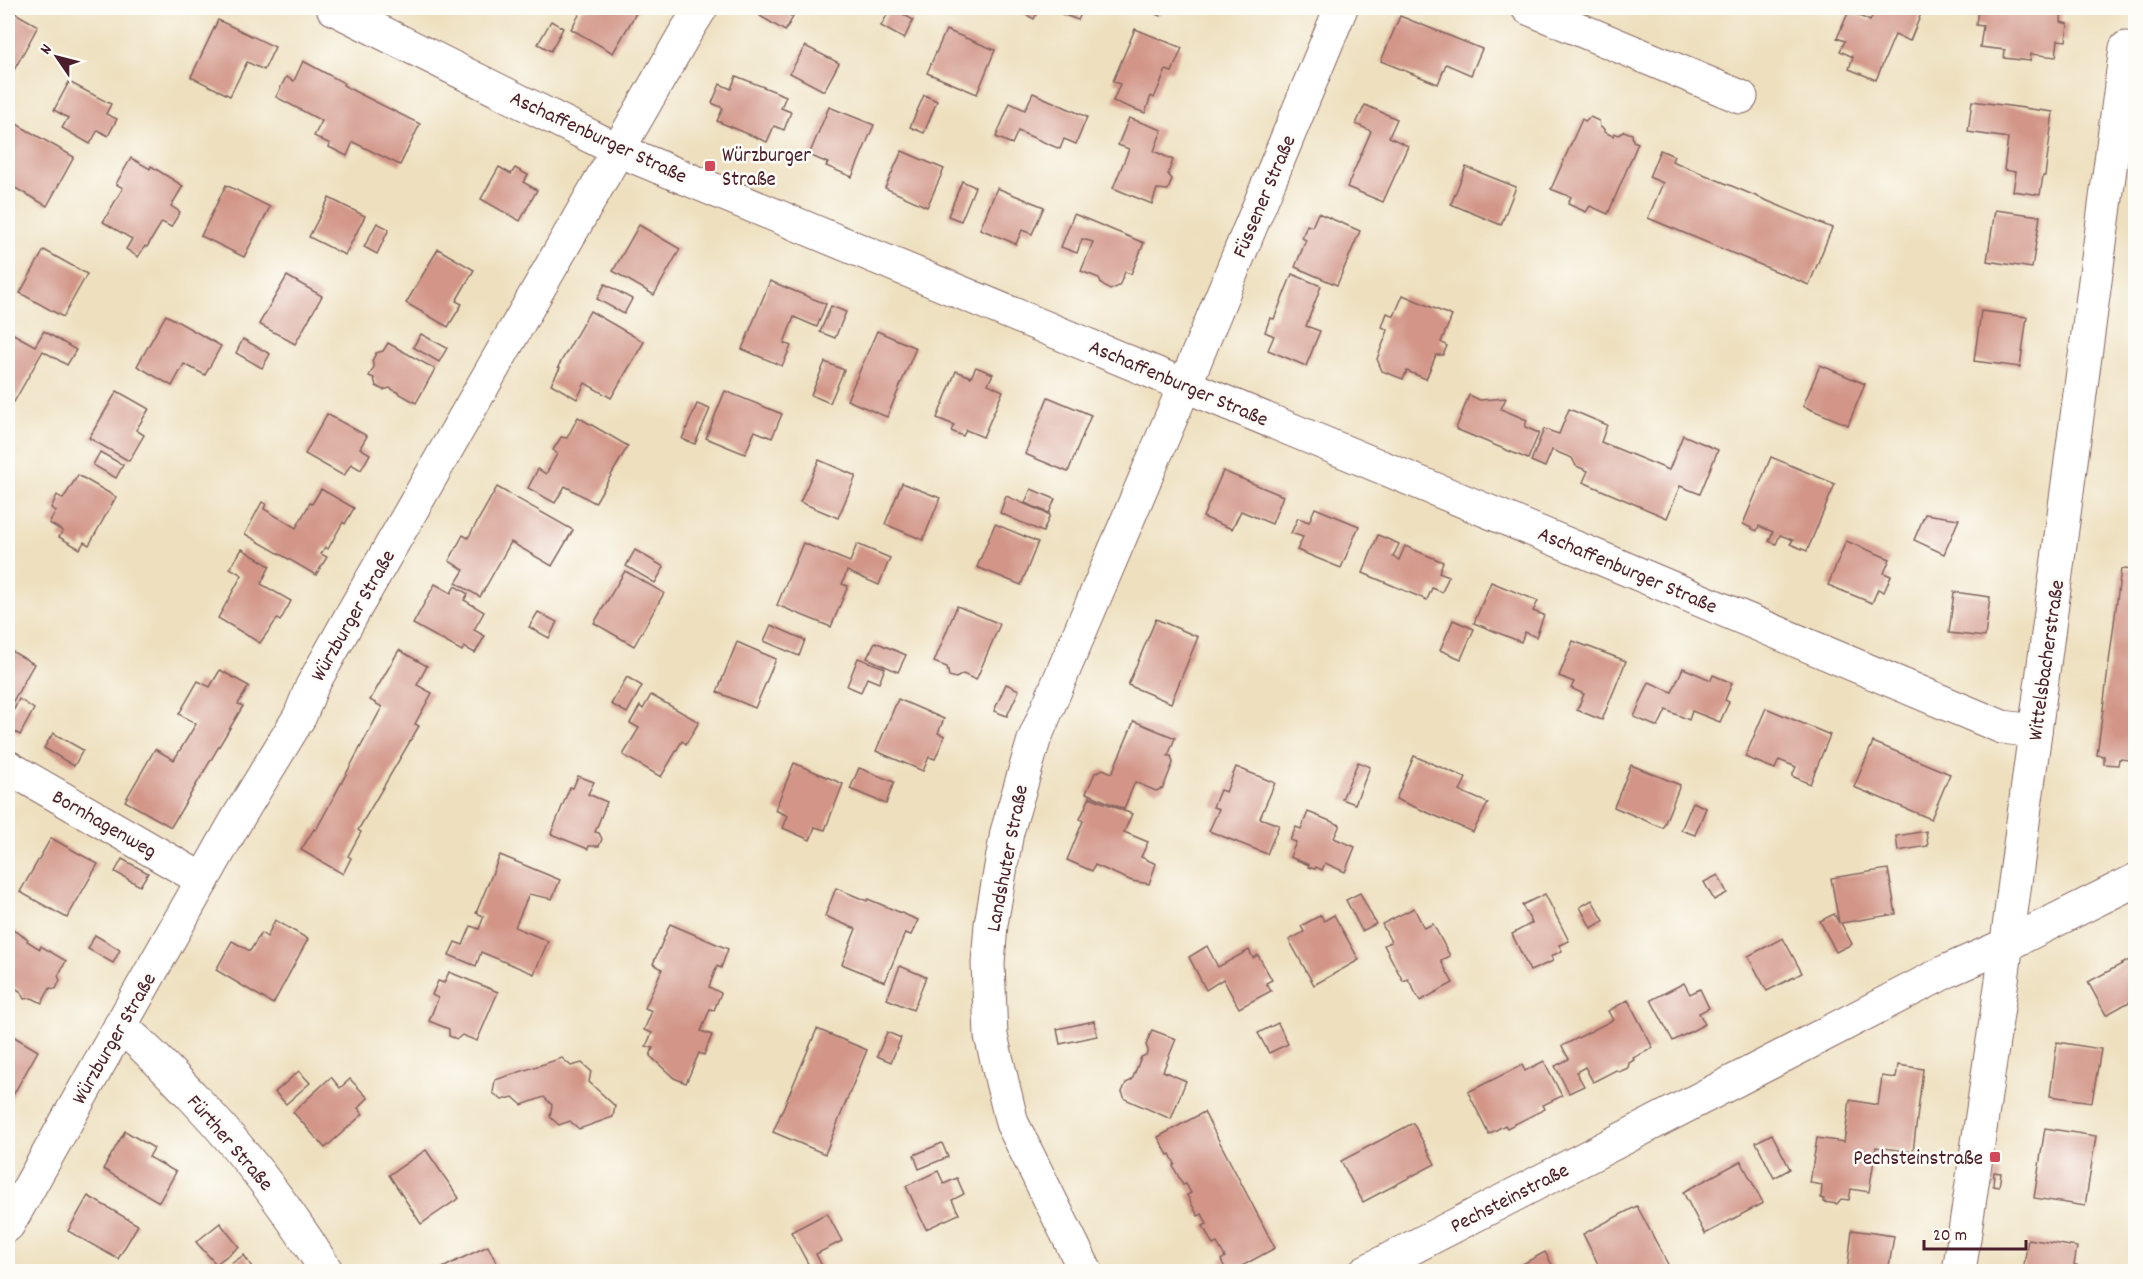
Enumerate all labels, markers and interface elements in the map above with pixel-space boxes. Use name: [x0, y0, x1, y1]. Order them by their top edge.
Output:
north arrow: [27, 27, 87, 87]
text: N: [35, 40, 59, 60]
street label: Aschaffenburger Straße: [504, 85, 691, 193]
street label: Füssener Straße: [1226, 131, 1305, 263]
place label: Würzburger Straße: [722, 142, 811, 196]
marker: Würzburger Straße: [703, 159, 717, 173]
street label: Aschaffenburger Straße: [1083, 333, 1272, 436]
street label: Aschaffenburger Straße: [1532, 520, 1721, 623]
street label: Würzburger Straße: [305, 545, 405, 688]
street label: Wittelsbacherstraße: [2022, 578, 2074, 743]
street label: Landshuter Straße: [980, 783, 1038, 935]
street label: Bornhagenweg: [46, 784, 161, 868]
street label: Würzburger Straße: [66, 968, 166, 1111]
street label: Fürther Straße: [178, 1089, 279, 1199]
place label: Pechsteinstraße: [1853, 1145, 1983, 1175]
marker: Pechsteinstraße: [1988, 1150, 2002, 1164]
street label: Pechsteinstraße: [1446, 1157, 1575, 1242]
scale bar: [1924, 1213, 2026, 1251]
text: 20 m: [1933, 1224, 1967, 1249]

